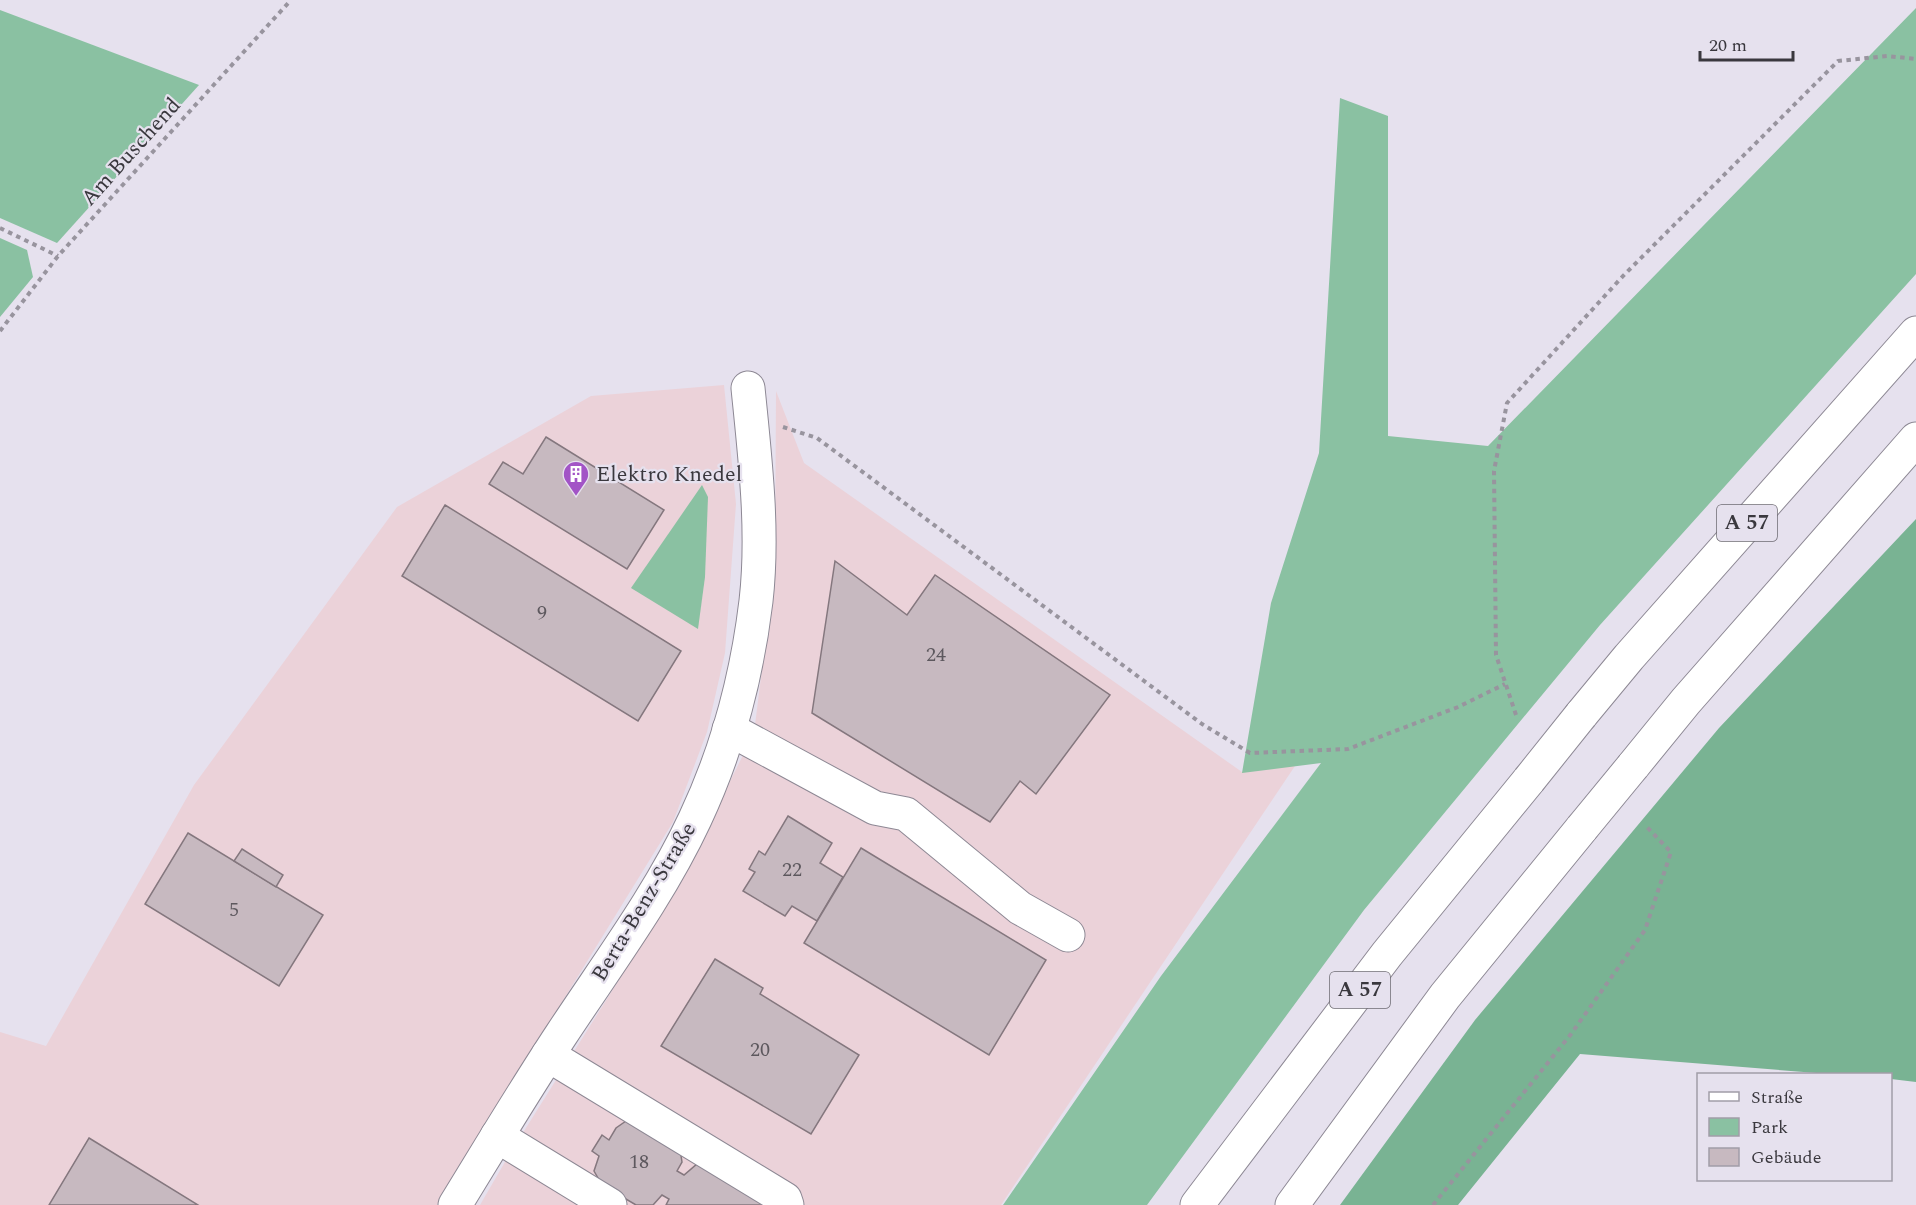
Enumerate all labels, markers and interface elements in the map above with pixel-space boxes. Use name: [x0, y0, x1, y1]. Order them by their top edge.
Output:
scale bar: [1700, 24, 1793, 62]
text: 20 m: [1709, 32, 1747, 59]
street label: Am Buschend: [73, 90, 189, 214]
place label: Elektro Knedel: [596, 458, 742, 491]
building icon: Elektro Knedel: [561, 459, 591, 497]
road number: A 57: [1717, 505, 1777, 541]
house number: 9: [537, 598, 547, 628]
house number: 24: [926, 640, 946, 670]
street label: Berta-Benz-Straße: [583, 816, 705, 988]
house number: 22: [782, 855, 802, 885]
house number: 5: [229, 895, 239, 925]
road number: A 57: [1330, 972, 1390, 1008]
house number: 20: [750, 1035, 770, 1065]
legend: [1697, 1073, 1892, 1181]
text: Straße: [1751, 1084, 1803, 1111]
text: Park: [1751, 1114, 1788, 1141]
text: Gebäude: [1751, 1144, 1821, 1171]
house number: 18: [629, 1147, 649, 1177]

